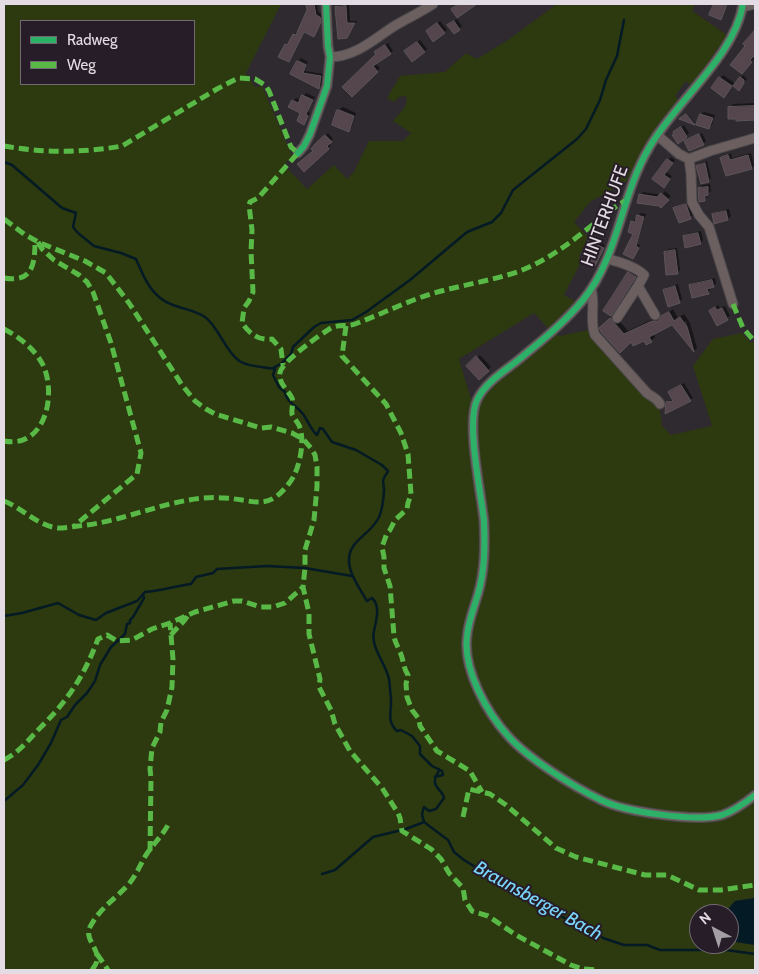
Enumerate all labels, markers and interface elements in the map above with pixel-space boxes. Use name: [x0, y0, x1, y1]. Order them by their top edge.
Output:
legend: [20, 20, 195, 85]
text: Radweg: [67, 31, 117, 49]
text: Weg: [67, 56, 96, 74]
street label: HINTERHUFE: [577, 163, 633, 269]
water label: Braunsberger Bach: [470, 856, 606, 946]
north arrow: [689, 904, 739, 954]
text: N: [695, 908, 715, 928]

